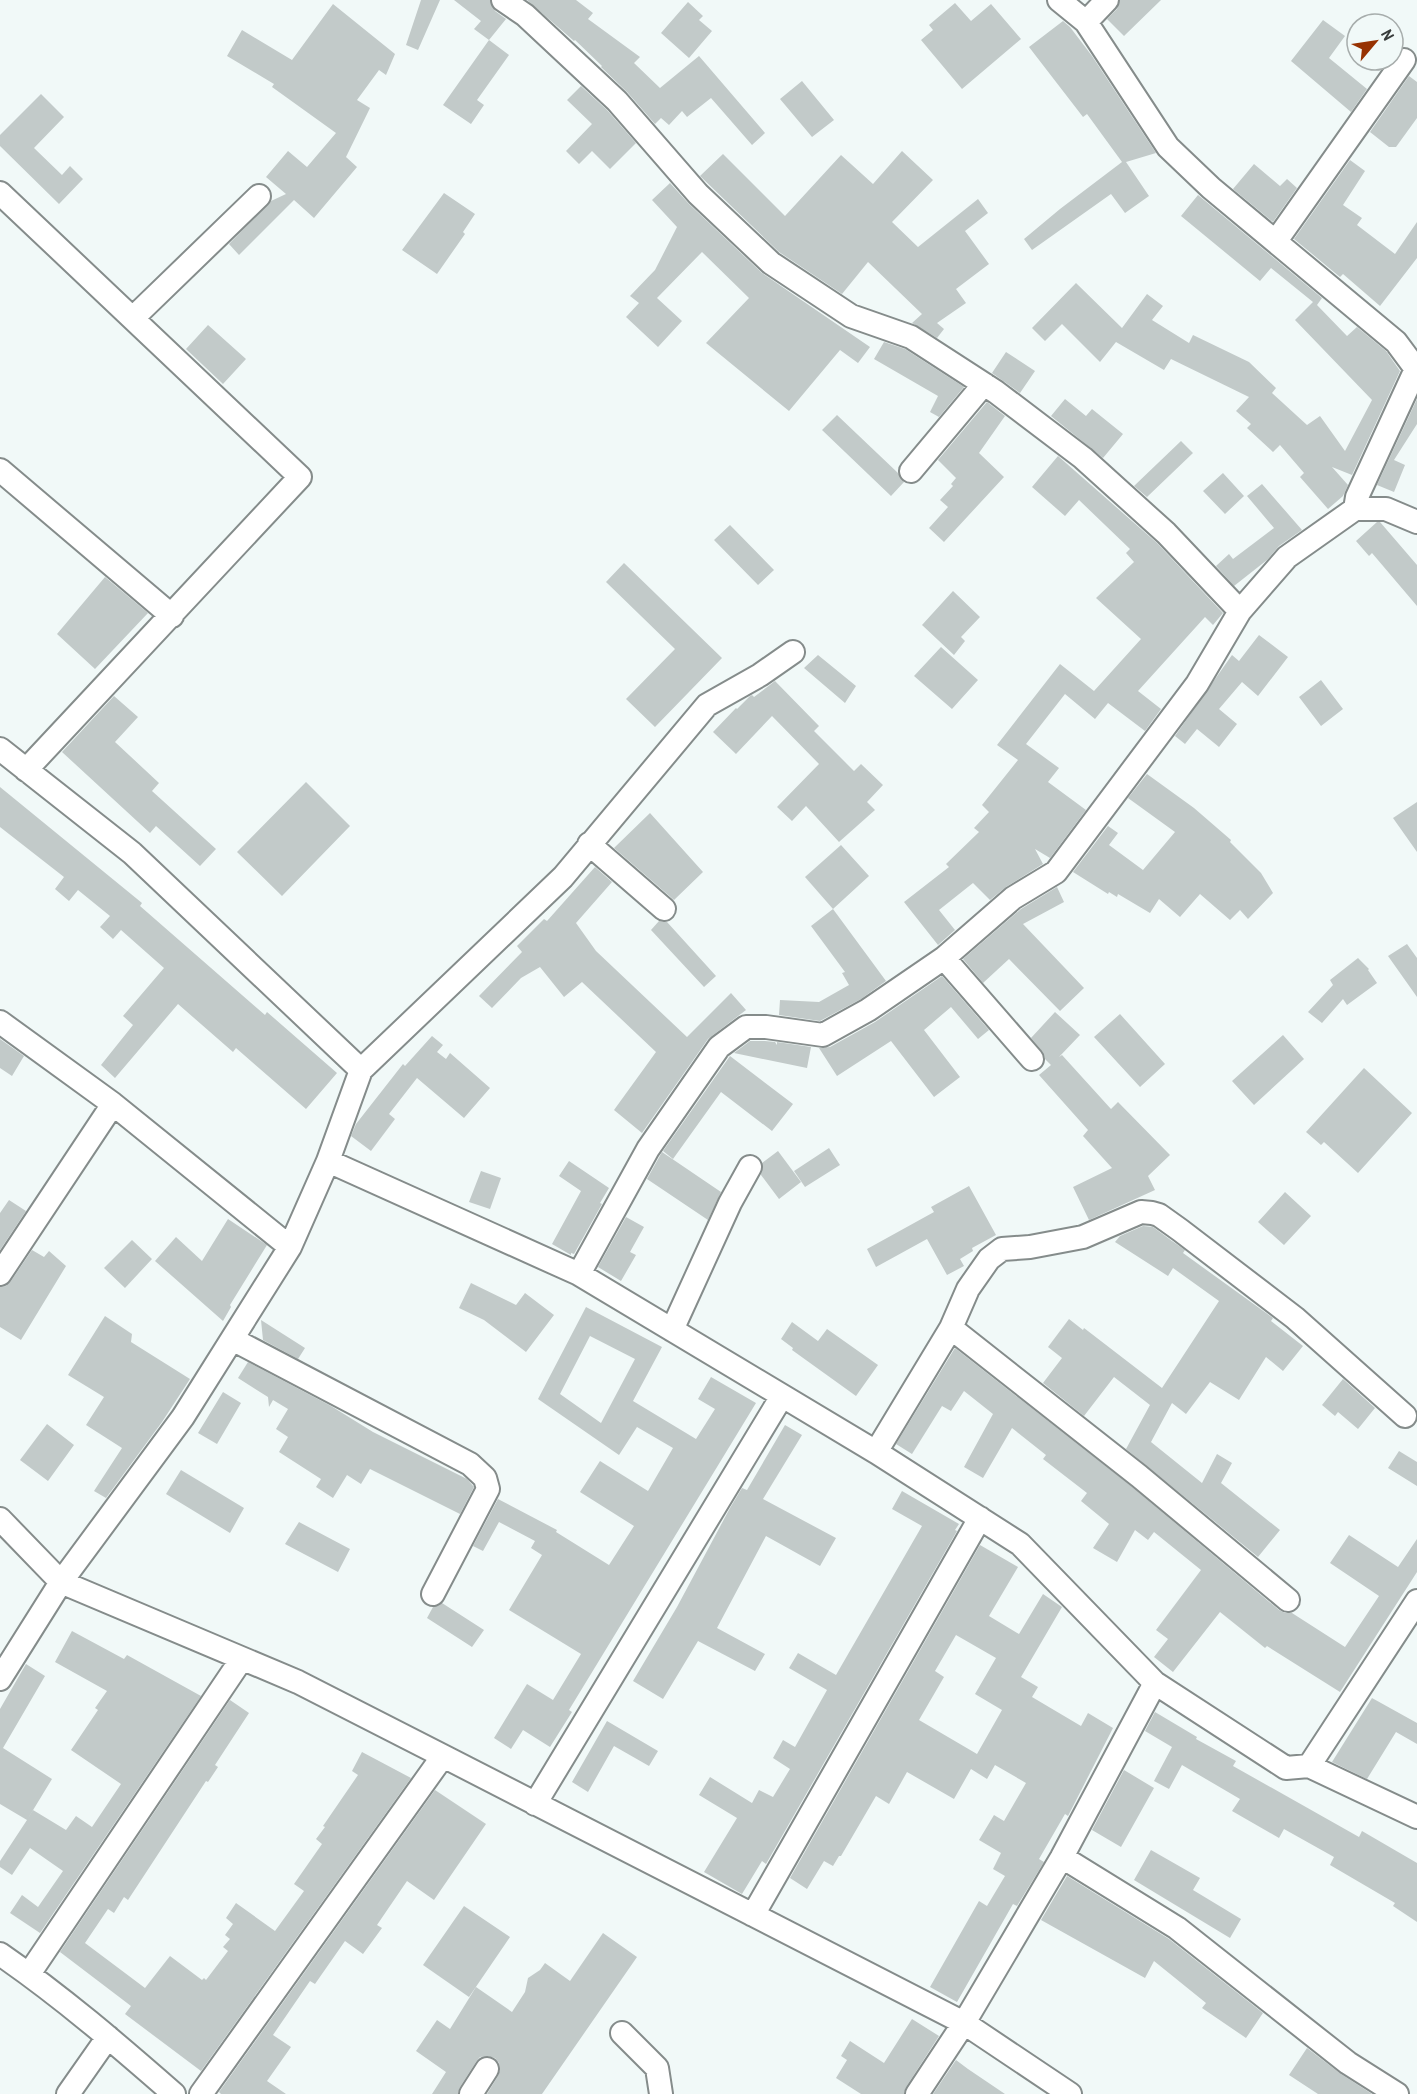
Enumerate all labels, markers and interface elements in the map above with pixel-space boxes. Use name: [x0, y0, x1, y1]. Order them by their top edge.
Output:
north arrow: [1345, 12, 1405, 72]
text: N: [1376, 25, 1400, 44]

